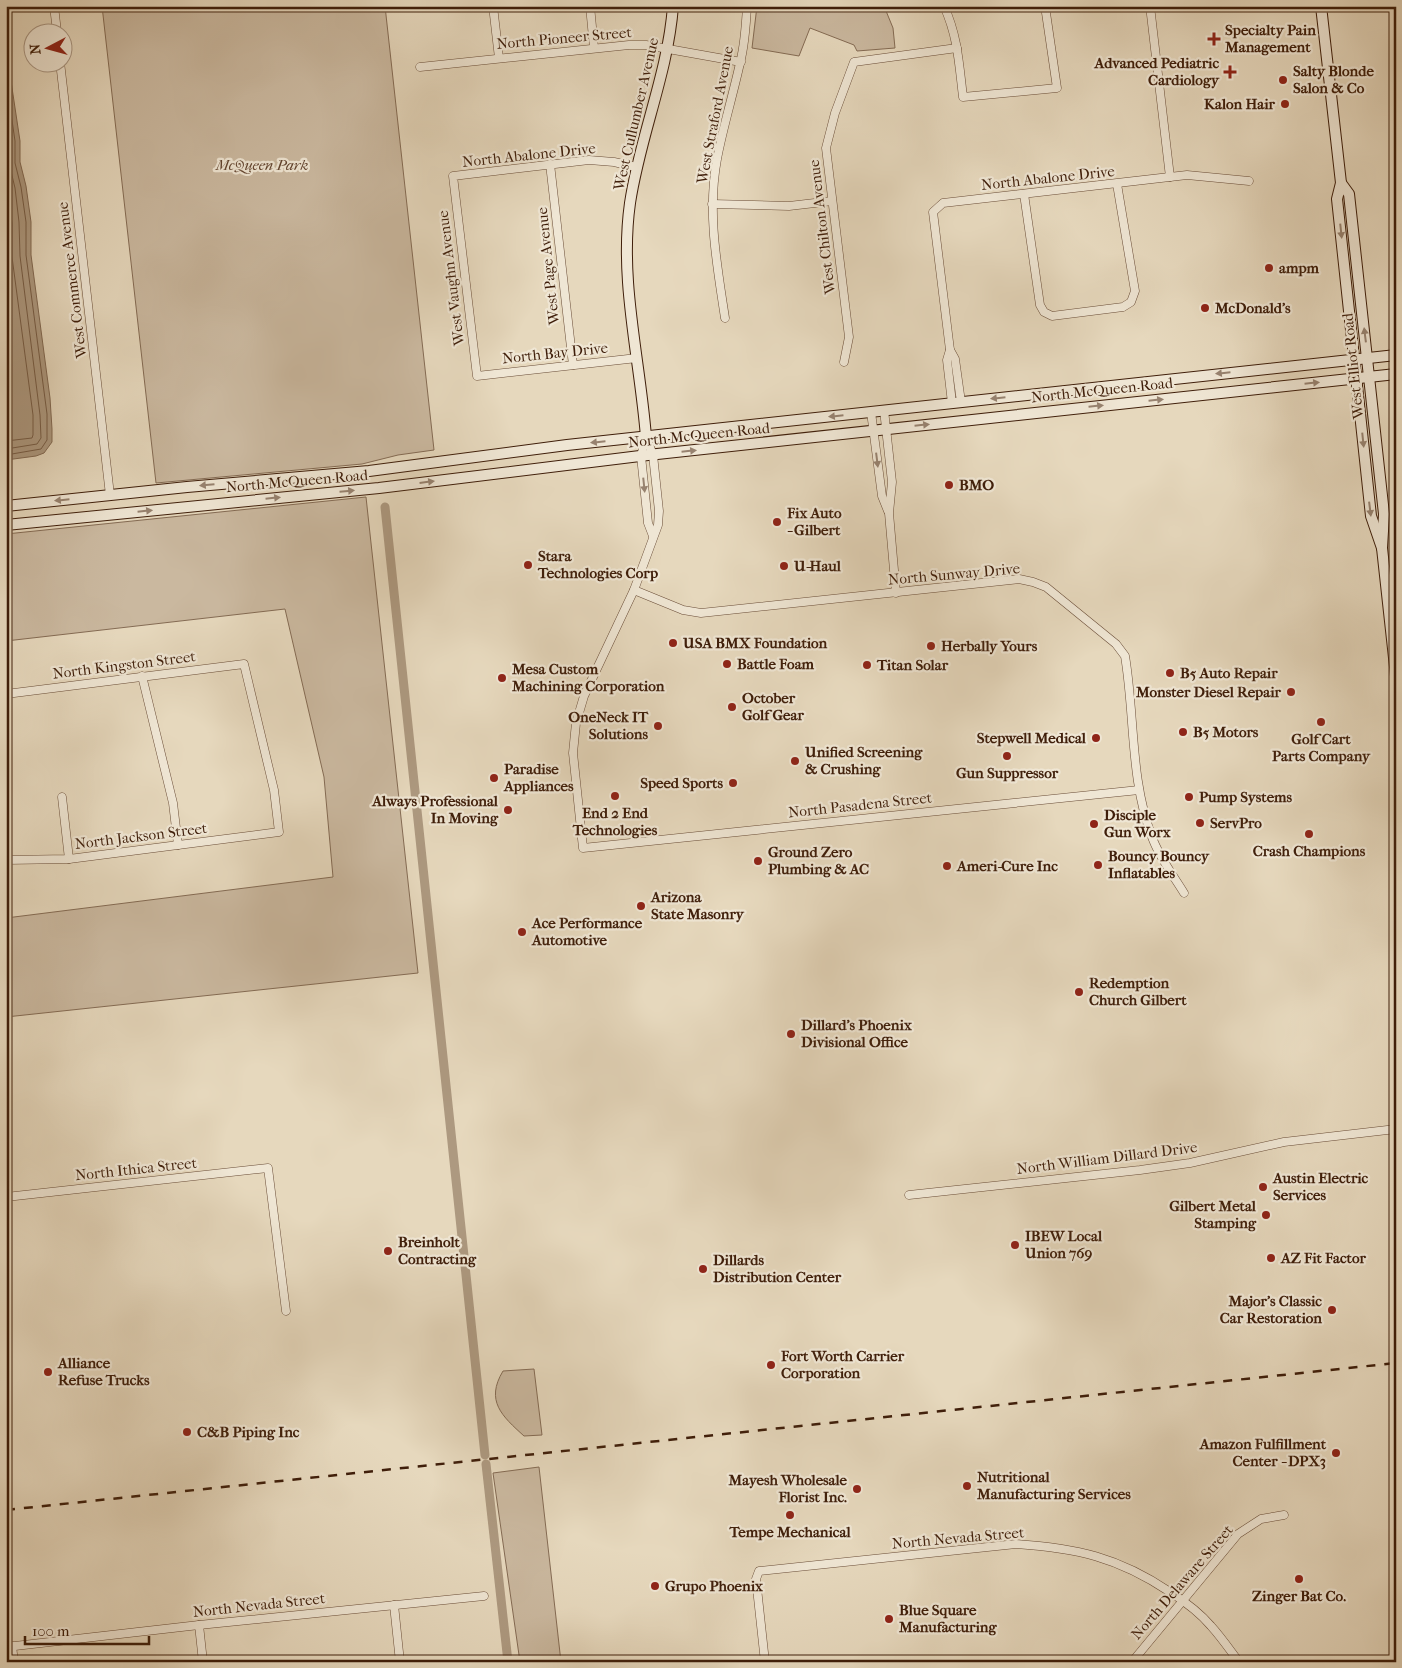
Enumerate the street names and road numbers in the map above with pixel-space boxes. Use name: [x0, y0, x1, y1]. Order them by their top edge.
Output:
street label: North Pioneer Street: [496, 23, 633, 53]
street label: West Cullumber Avenue: [609, 35, 662, 193]
street label: West Straford Avenue: [693, 44, 737, 186]
street label: North Abalone Drive: [461, 139, 597, 171]
street label: West Chilton Avenue: [805, 158, 839, 296]
street label: North Abalone Drive: [980, 162, 1116, 194]
street label: West Commerce Avenue: [53, 200, 91, 360]
street label: West Page Avenue: [533, 206, 563, 327]
street label: West Vaughn Avenue: [434, 209, 468, 348]
street label: West Elliot Road: [1338, 311, 1368, 421]
street label: North Bay Drive: [501, 338, 609, 368]
street label: North McQueen Road: [1030, 374, 1175, 406]
street label: North McQueen Road: [627, 419, 772, 451]
street label: North McQueen Road: [225, 466, 370, 496]
street label: North Sunway Drive: [887, 559, 1021, 589]
street label: North Kingston Street: [51, 647, 197, 683]
street label: North Pasadena Street: [787, 788, 933, 821]
street label: North Jackson Street: [74, 819, 209, 853]
street label: North William Dillard Drive: [1016, 1138, 1199, 1178]
street label: North Ithica Street: [74, 1154, 198, 1184]
street label: North Delaware Street: [1127, 1520, 1237, 1643]
street label: North Nevada Street: [891, 1523, 1025, 1553]
street label: North Nevada Street: [192, 1589, 327, 1621]

